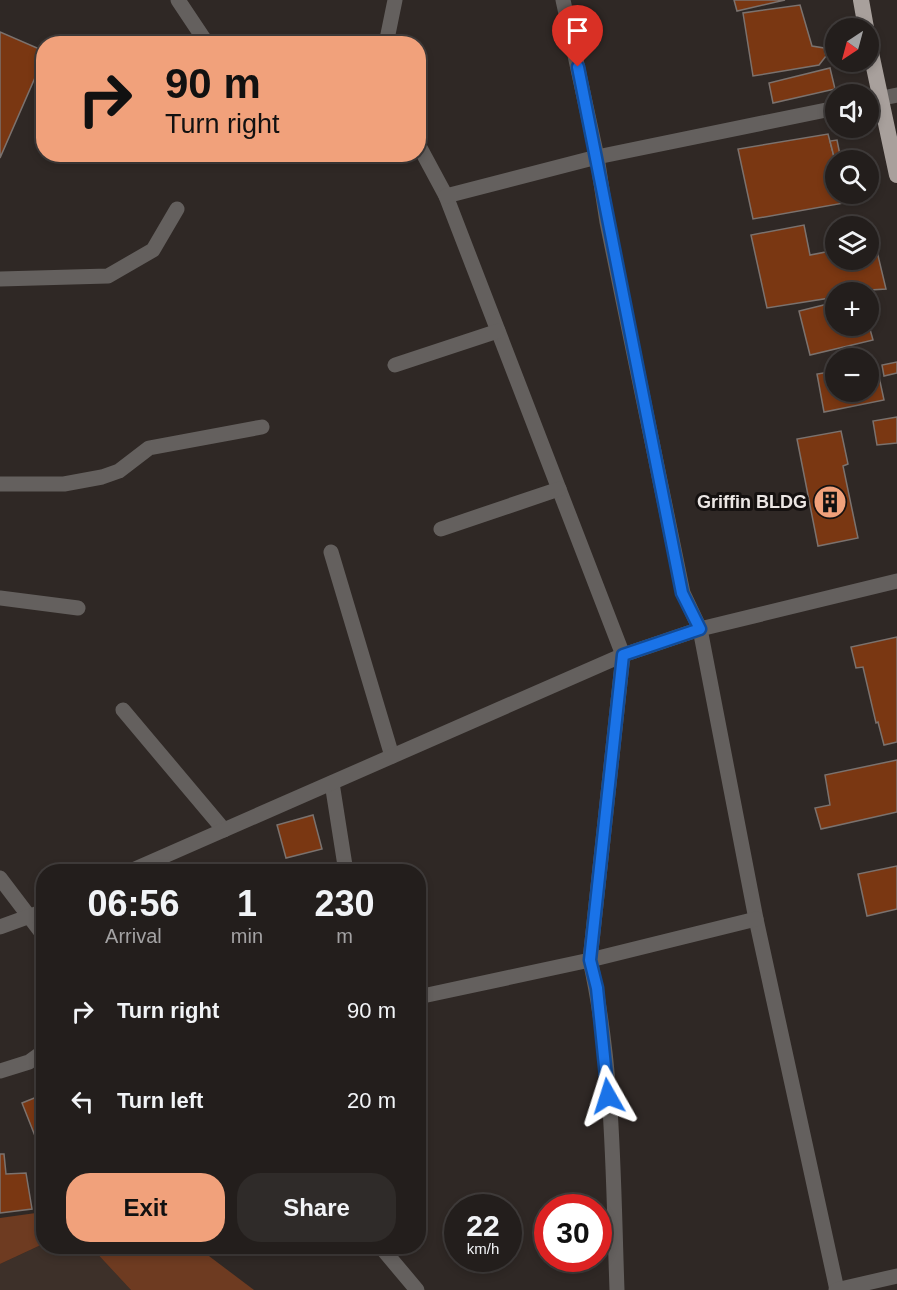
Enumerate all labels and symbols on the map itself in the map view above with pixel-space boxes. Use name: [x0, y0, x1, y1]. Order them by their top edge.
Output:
pin: [552, 5, 603, 67]
north arrow: [825, 18, 879, 72]
building icon: Griffin BLDG: [812, 484, 848, 520]
place label: Griffin BLDG: [697, 492, 807, 512]
position arrow: [576, 1064, 640, 1128]
speed limit sign: 30: [534, 1194, 612, 1272]

